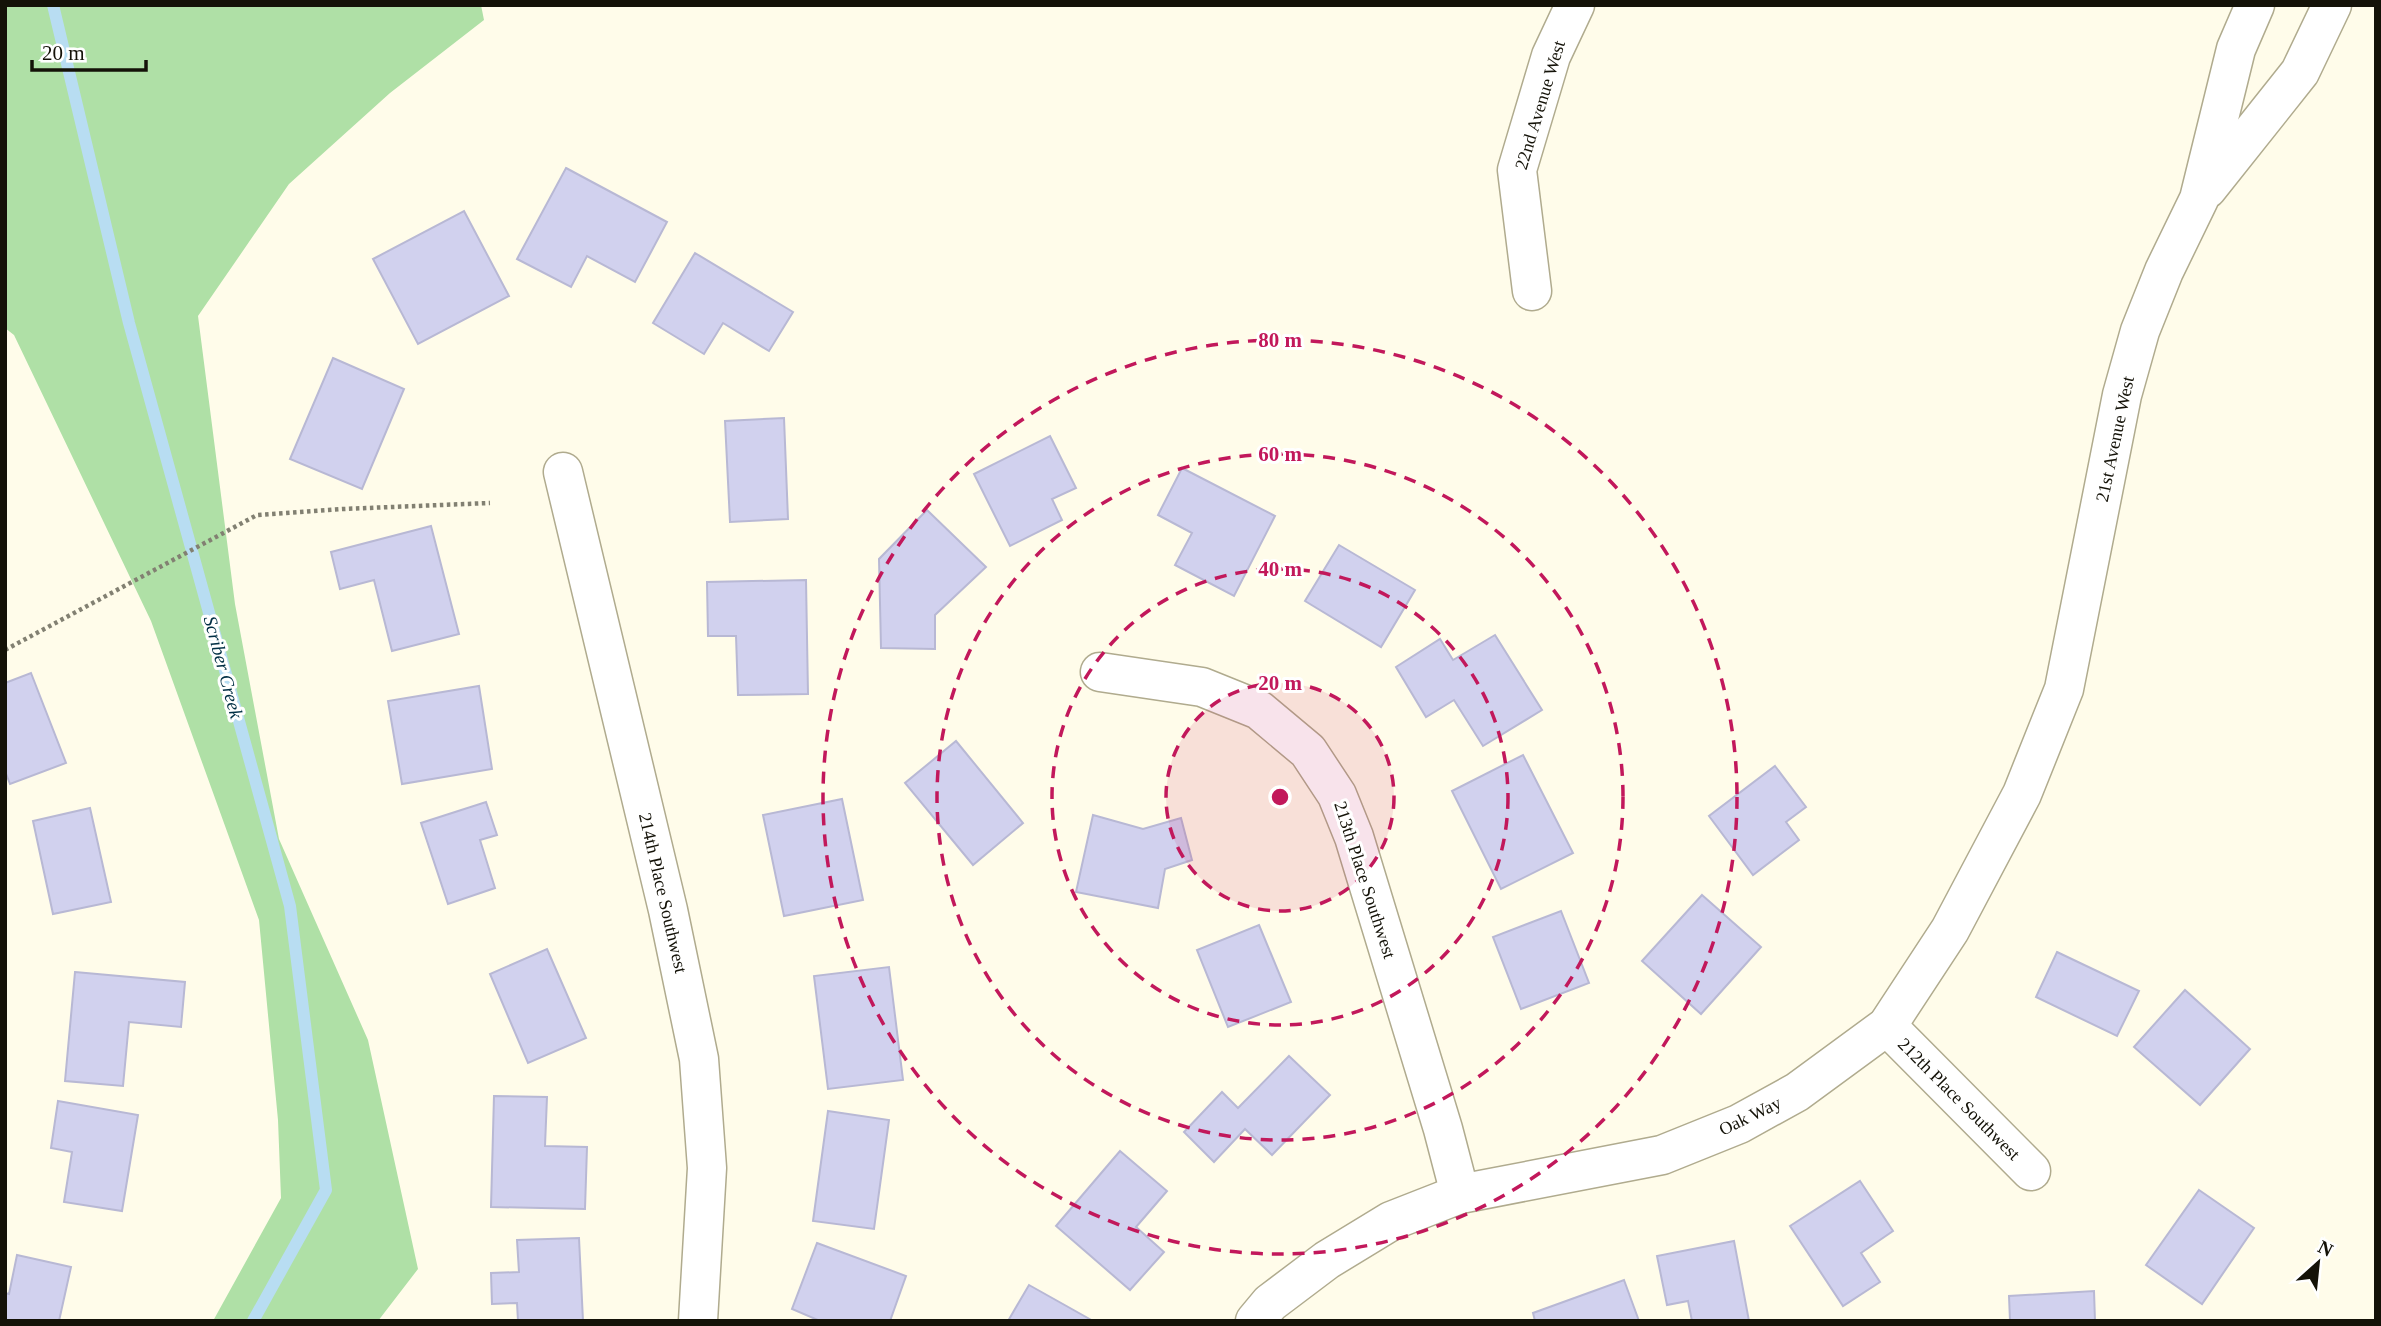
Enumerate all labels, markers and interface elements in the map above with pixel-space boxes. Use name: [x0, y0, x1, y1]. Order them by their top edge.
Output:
scale bar: [32, 28, 145, 72]
street label: 22nd Avenue West: [1511, 38, 1569, 172]
text: 20 m: [42, 41, 85, 65]
text: 80 m: [1258, 328, 1302, 352]
street label: 21st Avenue West: [2092, 374, 2138, 504]
text: 60 m: [1258, 442, 1302, 466]
text: 40 m: [1258, 557, 1302, 581]
water label: Scriber Creek: [200, 614, 247, 721]
text: 20 m: [1258, 671, 1302, 695]
centre of rings: [1268, 785, 1292, 809]
street label: 213th Place Southwest: [1330, 799, 1400, 961]
street label: 214th Place Southwest: [635, 811, 691, 975]
street label: 212th Place Southwest: [1894, 1034, 2024, 1164]
street label: Oak Way: [1716, 1092, 1784, 1140]
north arrow: [2283, 1228, 2353, 1298]
text: N: [2315, 1236, 2337, 1261]

